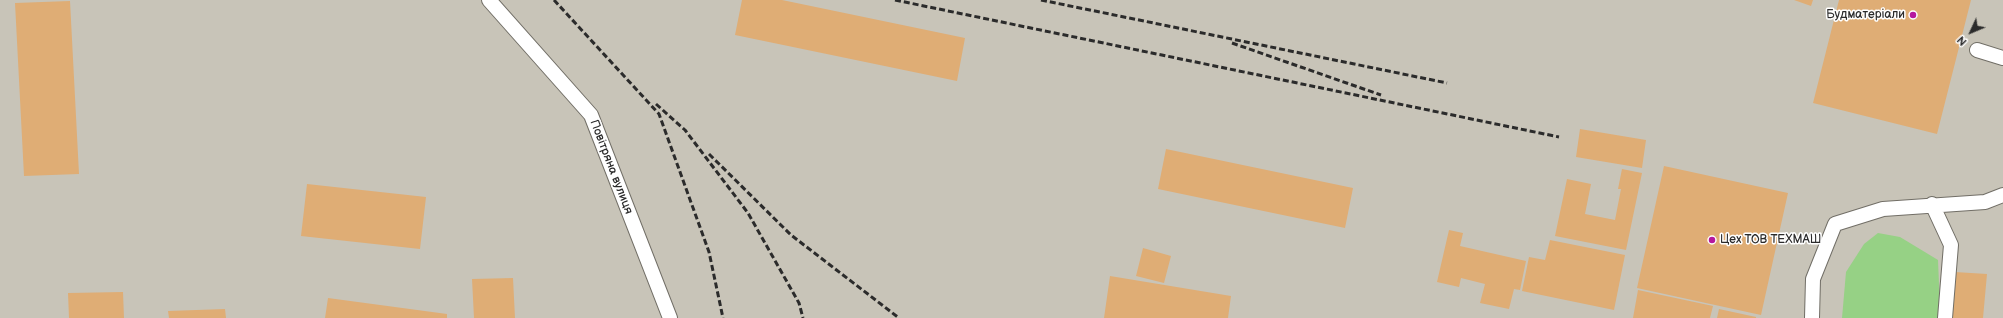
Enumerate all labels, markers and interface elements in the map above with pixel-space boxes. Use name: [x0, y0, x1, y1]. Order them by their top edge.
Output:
place label: Будматеріали: [1826, 8, 1905, 22]
marker: Будматеріали: [1908, 10, 1918, 20]
north arrow: [1951, 12, 1991, 52]
text: N: [1954, 33, 1970, 48]
street label: Повітряна вулиця: [586, 118, 636, 216]
place label: Цех ТОВ ТЕХМАШ: [1720, 233, 1821, 247]
marker: Цех ТОВ ТЕХМАШ: [1707, 235, 1717, 245]

